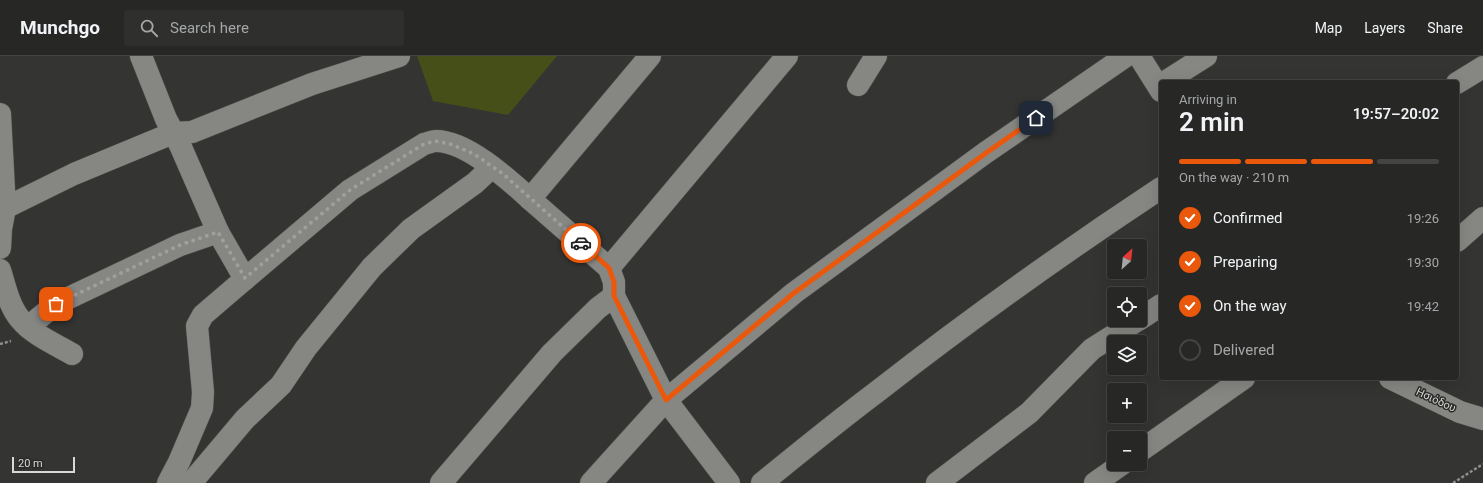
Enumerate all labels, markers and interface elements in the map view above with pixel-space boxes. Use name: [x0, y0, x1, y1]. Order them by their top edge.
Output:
search box: [124, 10, 404, 46]
text: Munchgo: [20, 16, 100, 39]
icon: search: [138, 17, 160, 39]
text: Search here: [170, 19, 249, 37]
text: Map: [1315, 20, 1342, 36]
text: Layers: [1364, 20, 1405, 36]
text: Share: [1427, 20, 1463, 36]
text: Arriving in: [1179, 92, 1237, 107]
pin: [1019, 101, 1053, 135]
text: 19:57–20:02: [1353, 105, 1439, 123]
icon: home: [1025, 107, 1047, 129]
text: 2 min: [1179, 107, 1244, 137]
text: On the way · 210 m: [1179, 170, 1289, 185]
icon: check: [1179, 207, 1201, 229]
text: Confirmed: [1213, 209, 1283, 227]
text: 19:26: [1407, 211, 1439, 226]
courier: [561, 223, 601, 263]
icon: car: [570, 232, 592, 254]
north arrow: [1107, 239, 1147, 279]
map controls: [1107, 239, 1147, 471]
icon: check: [1179, 251, 1201, 273]
text: Preparing: [1213, 253, 1277, 271]
text: 19:30: [1407, 255, 1439, 270]
pin: [39, 287, 73, 321]
button: locate: [1107, 287, 1147, 327]
icon: bag: [45, 293, 67, 315]
icon: check: [1179, 295, 1201, 317]
text: On the way: [1213, 297, 1287, 315]
text: 19:42: [1407, 299, 1439, 314]
button: layers: [1107, 335, 1147, 375]
text: Delivered: [1213, 341, 1275, 359]
button: +: [1107, 383, 1147, 423]
street label: Ησιόδου: [1414, 385, 1458, 415]
button: −: [1107, 431, 1147, 471]
scale bar: [12, 455, 75, 474]
text: 20 m: [18, 457, 43, 470]

